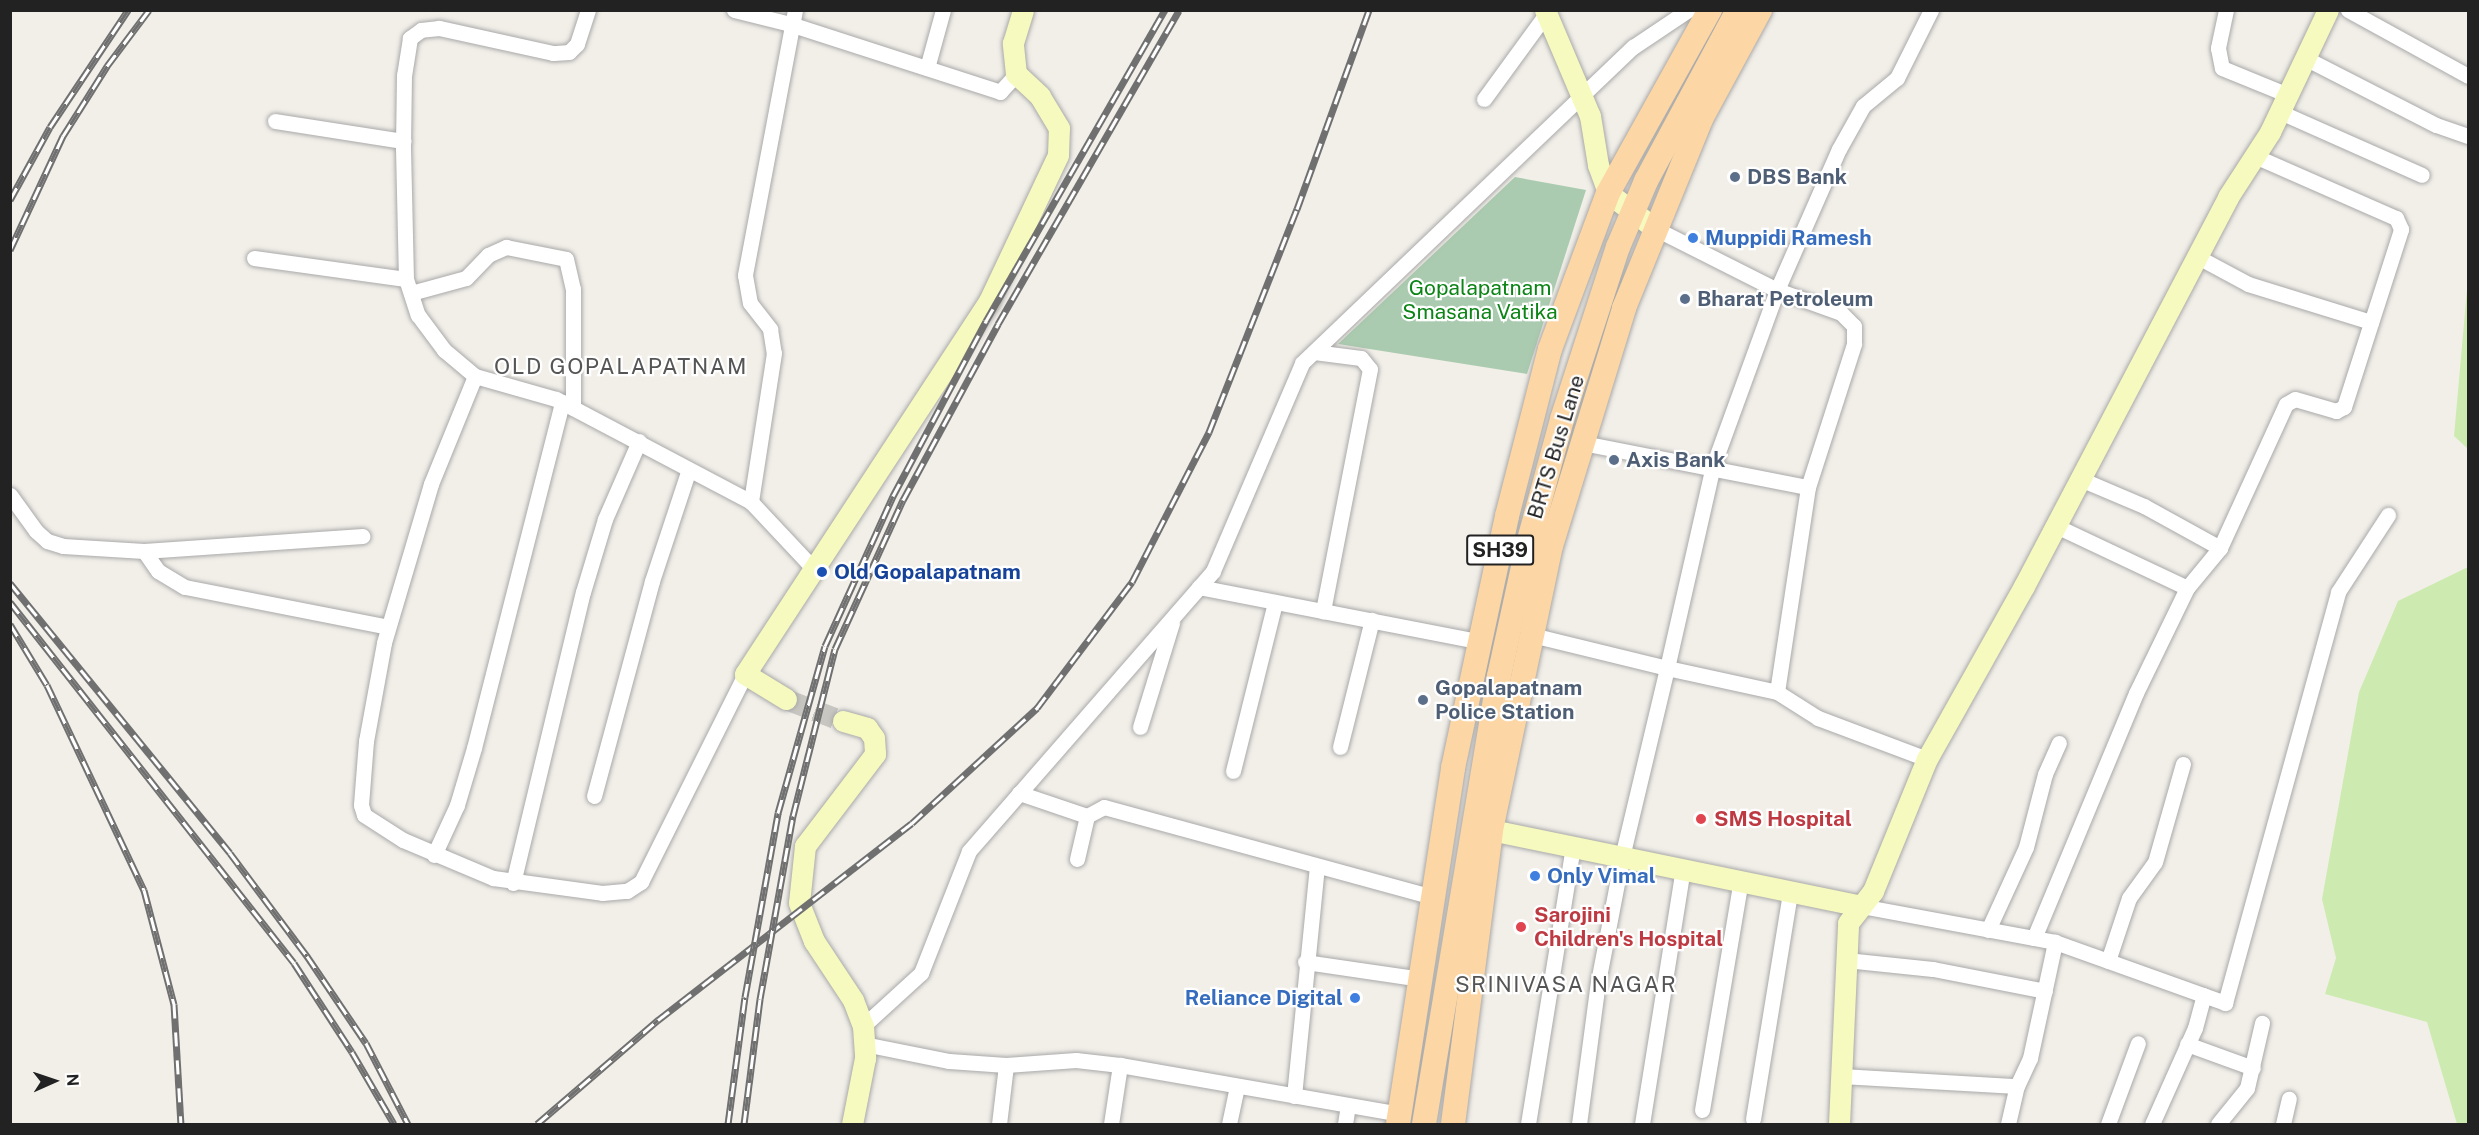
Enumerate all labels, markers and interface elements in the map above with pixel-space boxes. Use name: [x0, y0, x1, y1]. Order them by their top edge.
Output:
place label: DBS Bank: [1747, 164, 1847, 190]
marker: DBS Bank: [1728, 170, 1742, 184]
place label: Muppidi Ramesh: [1705, 225, 1872, 251]
marker: Muppidi Ramesh: [1686, 231, 1700, 245]
park label: Gopalapatnam Smasana Vatika: [1402, 275, 1558, 325]
place label: Bharat Petroleum: [1697, 286, 1873, 312]
marker: Bharat Petroleum: [1678, 292, 1692, 306]
district label: OLD GOPALAPATNAM: [494, 354, 748, 380]
street label: BRTS Bus Lane: [1522, 372, 1590, 522]
place label: Axis Bank: [1626, 447, 1726, 473]
marker: Axis Bank: [1607, 453, 1621, 467]
road number: SH39: [1466, 533, 1534, 567]
place label: Old Gopalapatnam: [834, 559, 1021, 585]
marker: Old Gopalapatnam: [815, 565, 829, 579]
place label: Gopalapatnam Police Station: [1435, 675, 1582, 725]
marker: Gopalapatnam Police Station: [1416, 693, 1430, 707]
place label: SMS Hospital: [1714, 806, 1852, 832]
marker: SMS Hospital: [1692, 810, 1710, 828]
place label: Only Vimal: [1547, 863, 1656, 889]
marker: Only Vimal: [1528, 869, 1542, 883]
place label: Sarojini Children's Hospital: [1534, 902, 1723, 952]
marker: Sarojini Children's Hospital: [1512, 918, 1530, 936]
district label: SRINIVASA NAGAR: [1455, 972, 1677, 998]
place label: Reliance Digital: [1185, 985, 1343, 1011]
marker: Reliance Digital: [1348, 991, 1362, 1005]
north arrow: [24, 1051, 84, 1111]
text: N: [63, 1073, 82, 1087]

